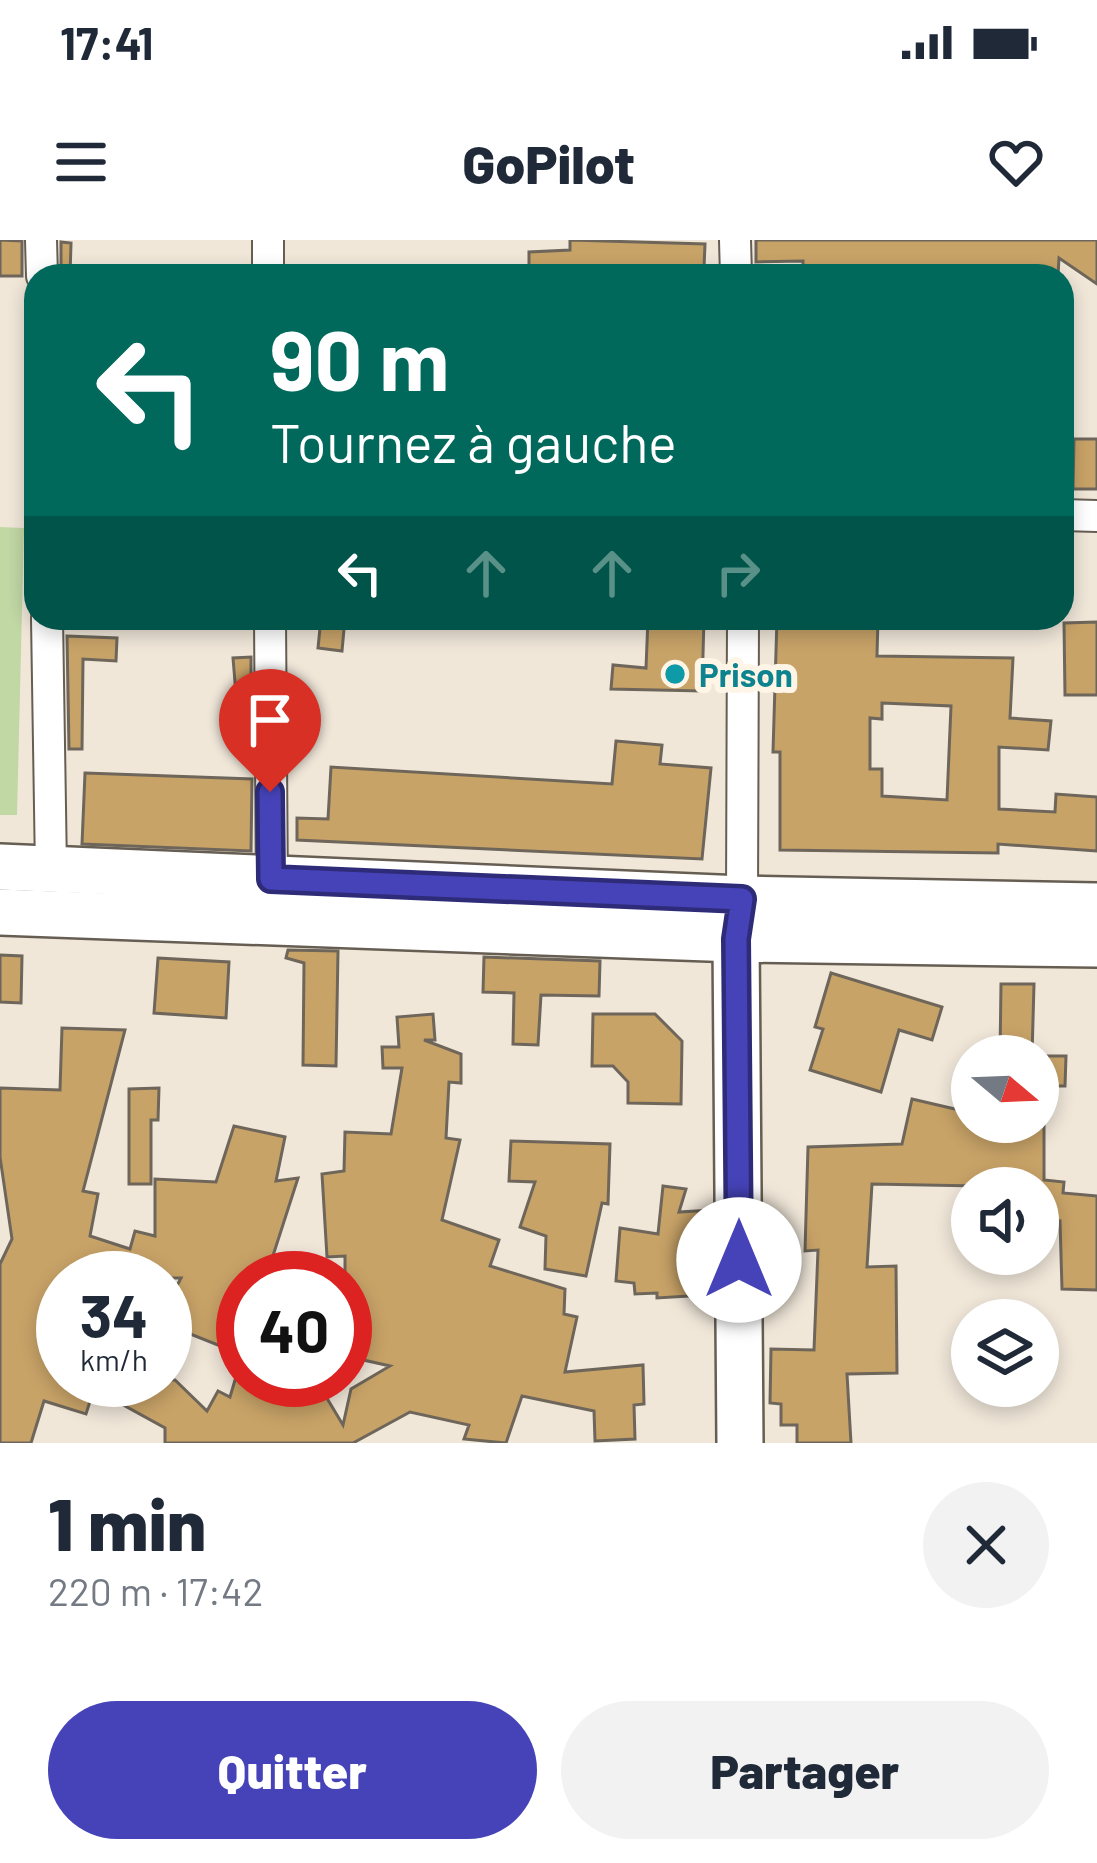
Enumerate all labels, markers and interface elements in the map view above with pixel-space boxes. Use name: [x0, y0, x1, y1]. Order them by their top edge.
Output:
text: 17:41: [60, 15, 153, 69]
icon: menu: [48, 129, 114, 195]
icon: heart: [983, 129, 1049, 195]
text: GoPilot: [462, 130, 635, 195]
text: 90 m: [270, 307, 449, 408]
icon: left: [72, 312, 228, 468]
text: Tournez à gauche: [270, 409, 677, 474]
icon: left: [327, 540, 393, 606]
icon: ahead: [453, 540, 519, 606]
icon: ahead: [579, 540, 645, 606]
icon: right: [705, 540, 771, 606]
place label: Prison: [699, 654, 793, 694]
marker: Prison: [662, 661, 688, 687]
pin: [219, 669, 321, 792]
icon: arrive: [237, 687, 303, 753]
north arrow: [951, 1035, 1059, 1143]
map controls: [951, 1035, 1059, 1407]
button: sound: [951, 1167, 1059, 1275]
position arrow: [676, 1197, 802, 1323]
speed limit sign: 40: [216, 1251, 372, 1407]
text: 34: [80, 1278, 148, 1350]
button: layers: [951, 1299, 1059, 1407]
text: km/h: [80, 1341, 148, 1377]
text: 1 min: [48, 1479, 206, 1565]
button: close: [923, 1482, 1049, 1608]
text: 220 m · 17:42: [48, 1567, 263, 1614]
button: Quitter: [48, 1701, 537, 1839]
button: Partager: [561, 1701, 1049, 1839]

